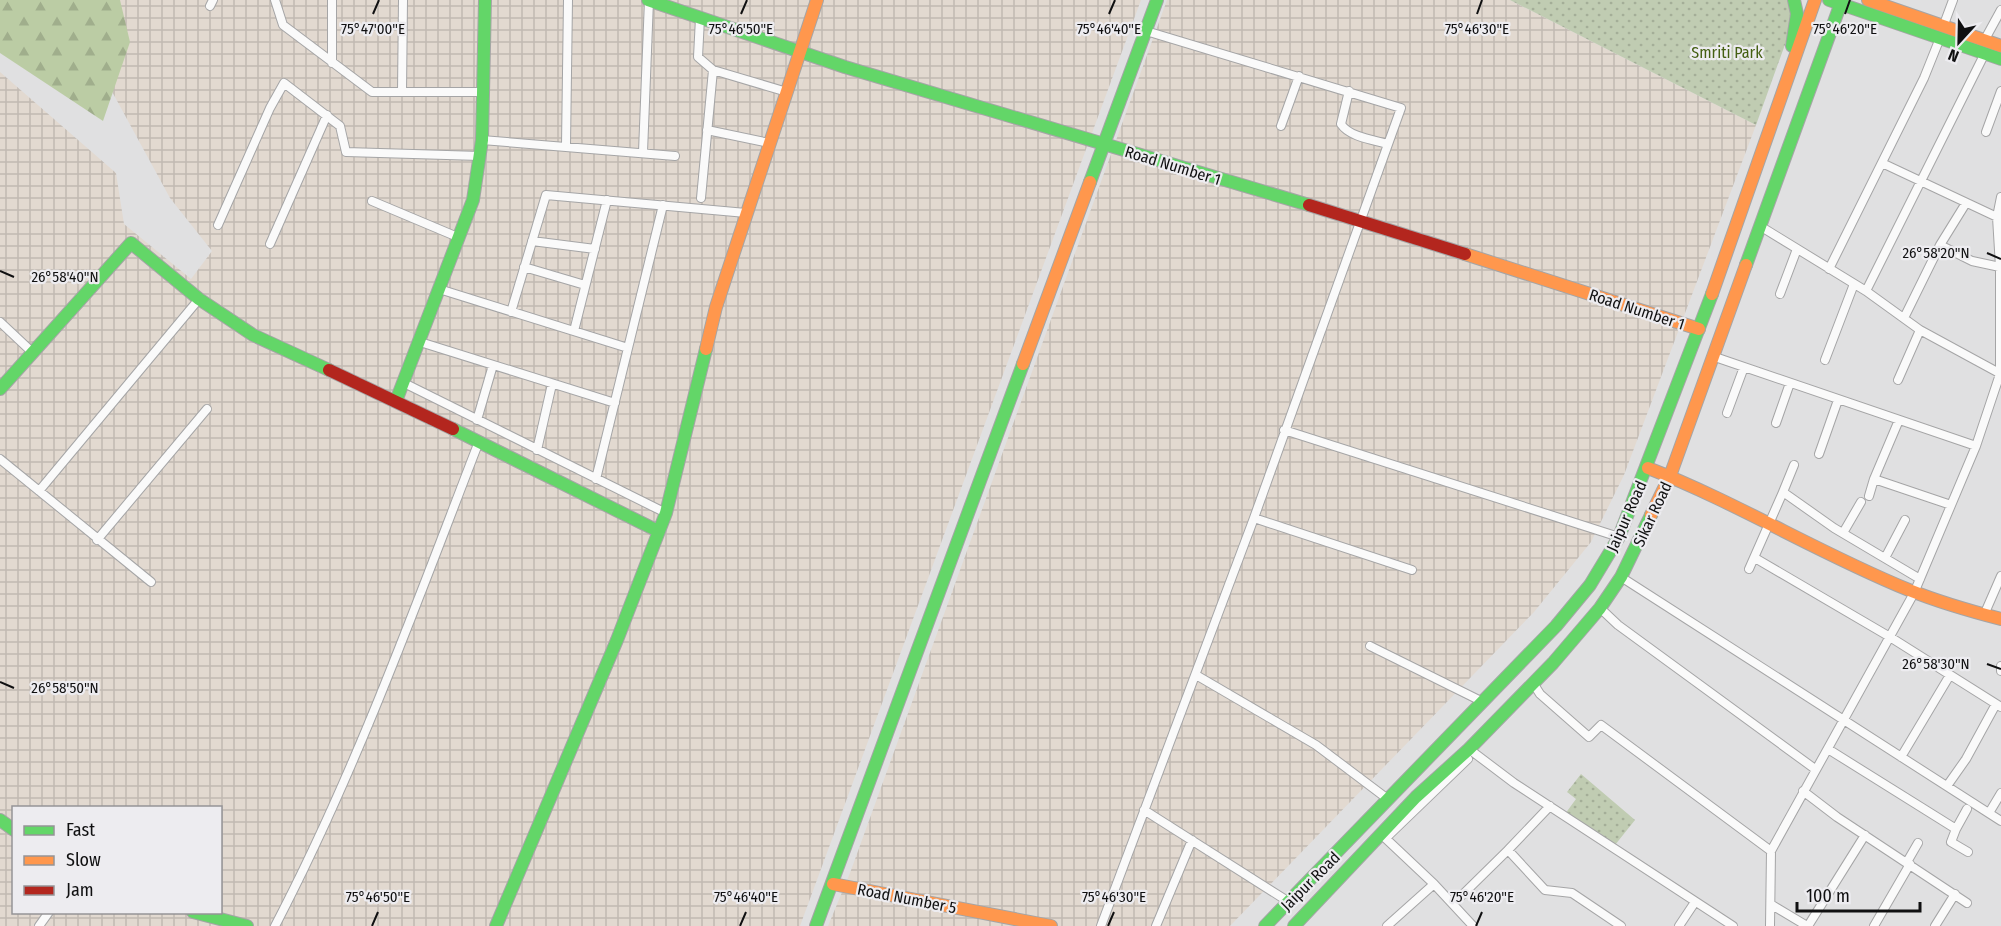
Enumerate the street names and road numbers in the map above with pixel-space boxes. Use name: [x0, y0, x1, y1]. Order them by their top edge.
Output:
street label: Road Number 1: [1123, 142, 1223, 189]
street label: Road Number 1: [1587, 285, 1687, 334]
street label: Jaipur Road: [1602, 478, 1651, 555]
street label: Sikar Road: [1629, 479, 1676, 550]
street label: Jaipur Road: [1277, 848, 1344, 915]
street label: Road Number 5: [856, 880, 958, 917]

